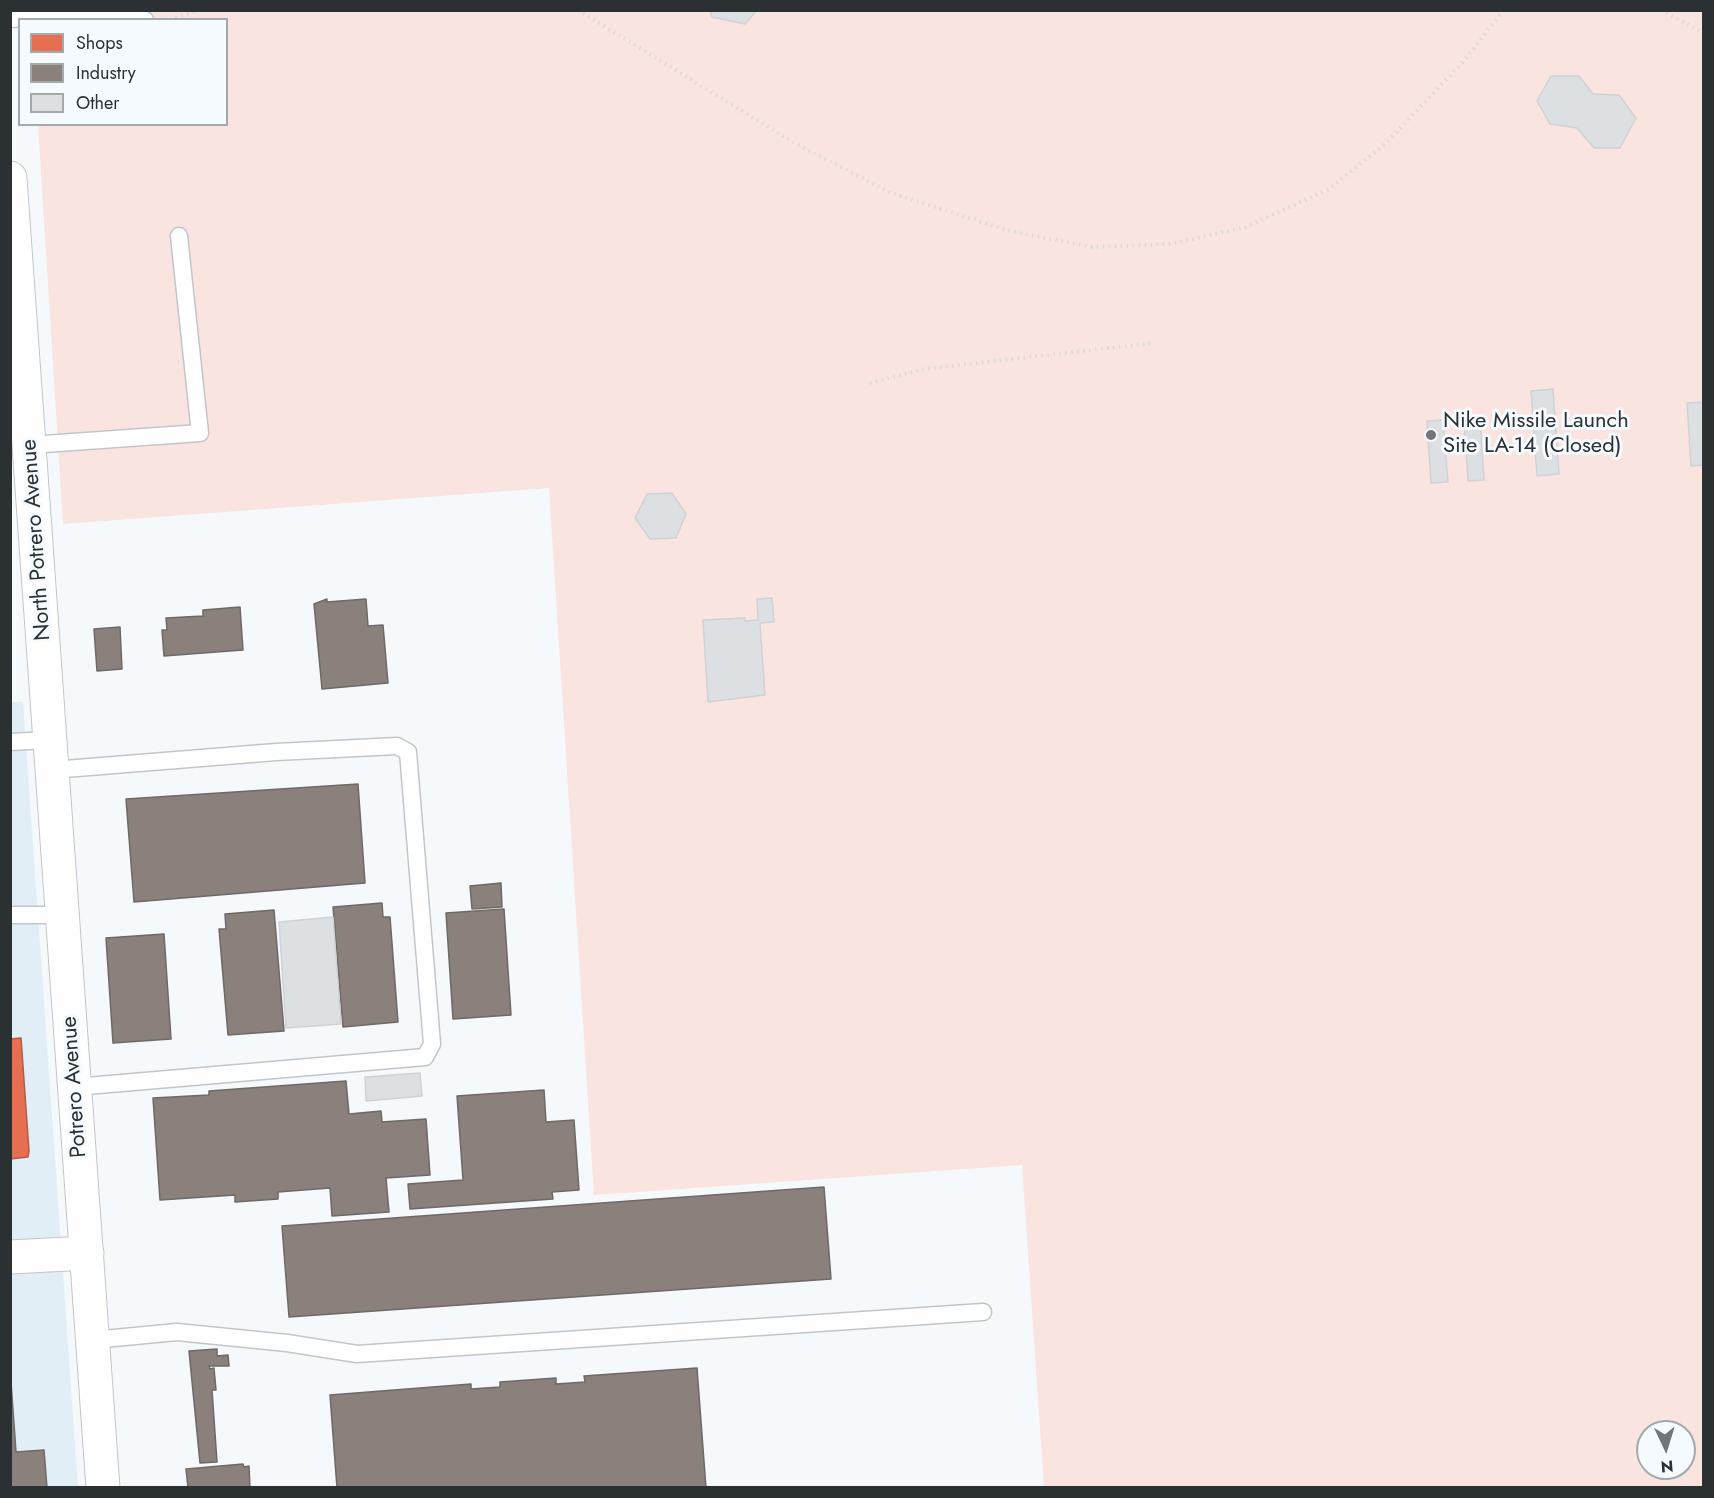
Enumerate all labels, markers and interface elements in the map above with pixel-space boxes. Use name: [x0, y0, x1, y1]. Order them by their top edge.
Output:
legend: [18, 18, 228, 126]
text: Shops: [76, 30, 123, 56]
text: Industry: [76, 60, 136, 86]
text: Other: [76, 90, 119, 116]
place label: Nike Missile Launch Site LA-14 (Closed): [1443, 409, 1629, 460]
marker: Nike Missile Launch Site LA-14 (Closed): [1424, 428, 1438, 442]
street label: North Potrero Avenue: [17, 439, 57, 641]
street label: Potrero Avenue: [57, 1015, 93, 1159]
north arrow: [1636, 1420, 1696, 1480]
text: N: [1660, 1455, 1674, 1478]

